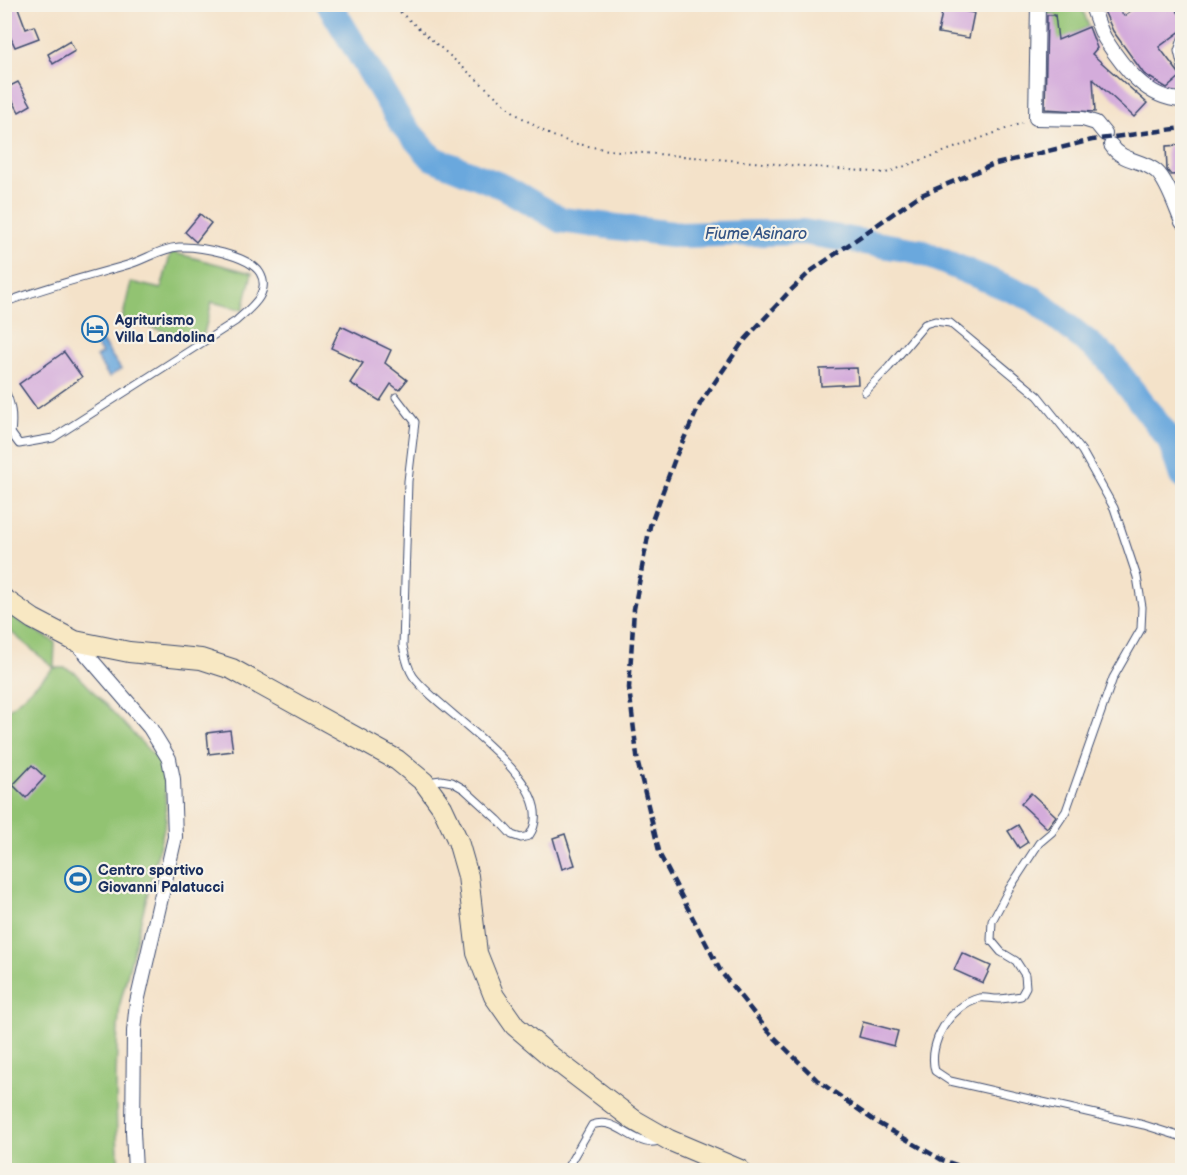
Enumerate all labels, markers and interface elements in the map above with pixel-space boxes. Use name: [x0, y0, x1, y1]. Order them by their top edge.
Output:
water label: Fiume Asinaro: [705, 225, 807, 244]
place label: Agriturismo Villa Landolina: [114, 311, 215, 347]
hotel icon: Agriturismo Villa Landolina: [80, 314, 110, 344]
place label: Centro sportivo Giovanni Palatucci: [98, 861, 224, 897]
sports icon: Centro sportivo Giovanni Palatucci: [63, 864, 93, 894]

